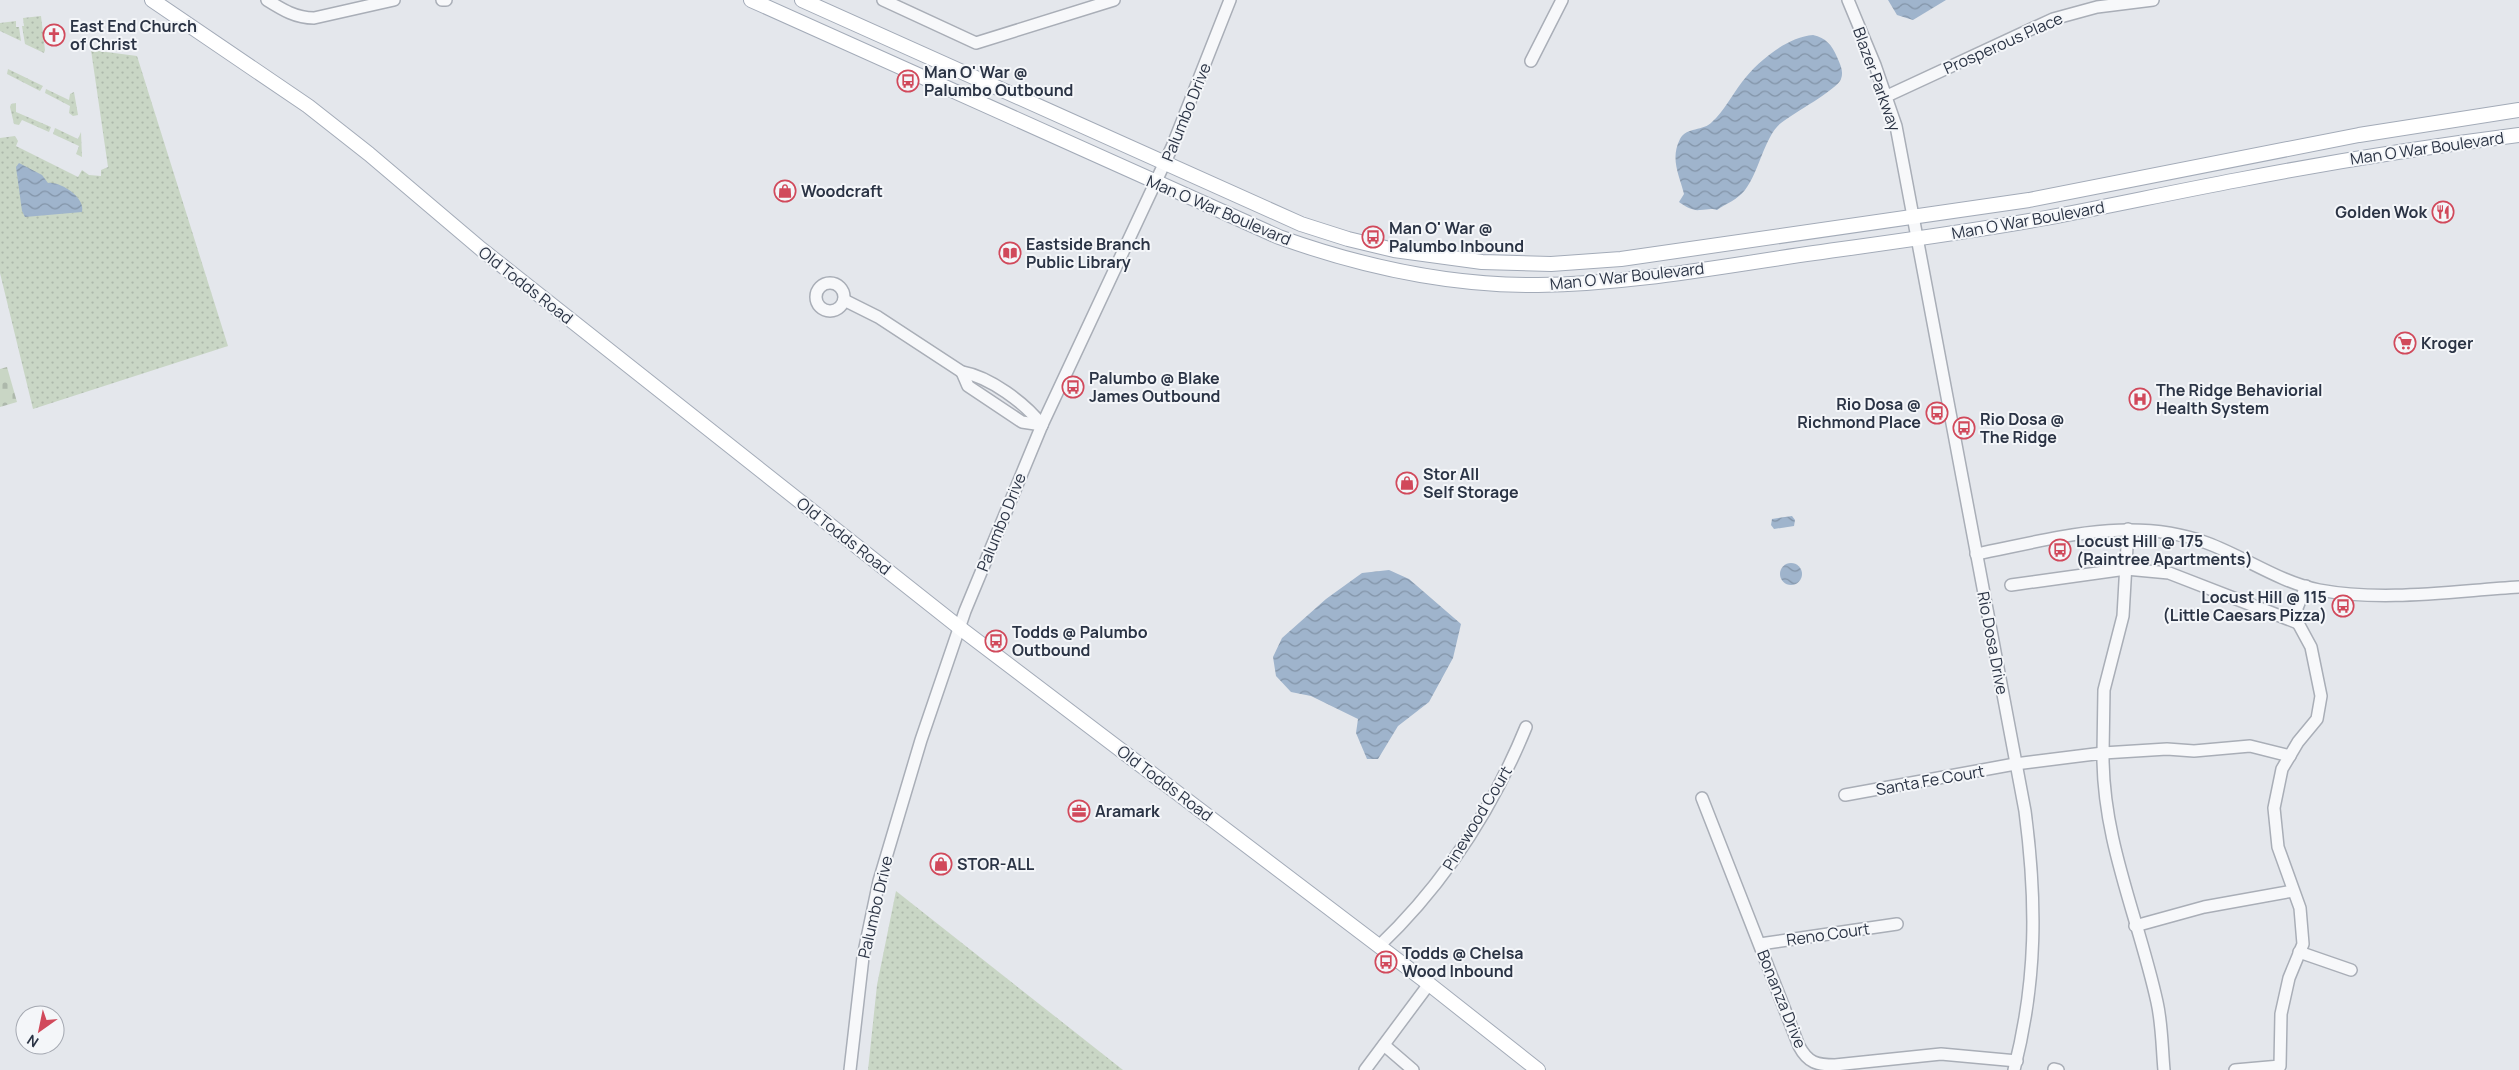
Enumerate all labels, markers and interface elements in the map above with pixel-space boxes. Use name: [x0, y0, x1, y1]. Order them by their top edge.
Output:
street label: Prosperous Place: [1940, 7, 2066, 79]
place label: East End Church of Christ: [70, 15, 197, 55]
church icon: East End Church of Christ: [42, 23, 66, 47]
street label: Blazer Parkway: [1848, 24, 1906, 135]
street label: Palumbo Drive: [1156, 59, 1216, 165]
place label: Man O' War @ Palumbo Outbound: [924, 61, 1073, 101]
bus stop icon: Man O' War @ Palumbo Outbound: [896, 69, 920, 93]
street label: Man O War Boulevard: [2349, 126, 2505, 170]
street label: Man O War Boulevard: [1143, 170, 1295, 250]
shop icon: Woodcraft: [773, 179, 797, 203]
place label: Woodcraft: [801, 180, 883, 202]
street label: Man O War Boulevard: [1950, 196, 2106, 244]
restaurant icon: Golden Wok: [2431, 200, 2455, 224]
place label: Golden Wok: [2335, 201, 2427, 223]
place label: Man O' War @ Palumbo Inbound: [1389, 217, 1524, 257]
bus stop icon: Man O' War @ Palumbo Inbound: [1361, 225, 1385, 249]
place label: Eastside Branch Public Library: [1026, 233, 1151, 273]
street label: Old Todds Road: [474, 241, 578, 329]
library icon: Eastside Branch Public Library: [998, 241, 1022, 265]
street label: Man O War Boulevard: [1549, 257, 1705, 295]
supermarket icon: Kroger: [2393, 331, 2417, 355]
place label: Kroger: [2421, 332, 2473, 354]
place label: Palumbo @ Blake James Outbound: [1089, 367, 1220, 407]
bus stop icon: Palumbo @ Blake James Outbound: [1061, 375, 1085, 399]
place label: The Ridge Behaviorial Health System: [2156, 379, 2323, 419]
hospital icon: The Ridge Behaviorial Health System: [2128, 387, 2152, 411]
place label: Rio Dosa @ Richmond Place: [1797, 393, 1921, 433]
bus stop icon: Rio Dosa @ Richmond Place: [1925, 401, 1949, 425]
place label: Rio Dosa @ The Ridge: [1980, 408, 2065, 448]
bus stop icon: Rio Dosa @ The Ridge: [1952, 416, 1976, 440]
place label: Stor All Self Storage: [1423, 463, 1519, 503]
street label: Palumbo Drive: [971, 469, 1031, 575]
shop icon: Stor All Self Storage: [1395, 471, 1419, 495]
street label: Old Todds Road: [792, 492, 896, 580]
place label: Locust Hill @ 175 (Raintree Apartments): [2076, 530, 2253, 570]
bus stop icon: Locust Hill @ 175 (Raintree Apartments): [2048, 538, 2072, 562]
place label: Locust Hill @ 115 (Little Caesars Pizza): [2163, 586, 2327, 626]
street label: Rio Dosa Drive: [1972, 590, 2014, 696]
bus stop icon: Locust Hill @ 115 (Little Caesars Pizza): [2331, 594, 2355, 618]
place label: Todds @ Palumbo Outbound: [1012, 621, 1148, 661]
bus stop icon: Todds @ Palumbo Outbound: [984, 629, 1008, 653]
street label: Old Todds Road: [1113, 740, 1217, 826]
street label: Santa Fe Court: [1874, 760, 1986, 800]
street label: Pinewood Court: [1437, 762, 1517, 874]
office icon: Aramark: [1067, 799, 1091, 823]
place label: Aramark: [1095, 800, 1160, 822]
shop icon: STOR-ALL: [929, 852, 953, 876]
place label: STOR-ALL: [957, 853, 1035, 875]
street label: Palumbo Drive: [853, 854, 897, 960]
street label: Reno Court: [1785, 917, 1871, 951]
place label: Todds @ Chelsa Wood Inbound: [1402, 942, 1524, 982]
street label: Bonanza Drive: [1752, 946, 1812, 1052]
bus stop icon: Todds @ Chelsa Wood Inbound: [1374, 950, 1398, 974]
north arrow: [15, 1005, 65, 1055]
text: N: [23, 1031, 42, 1052]

